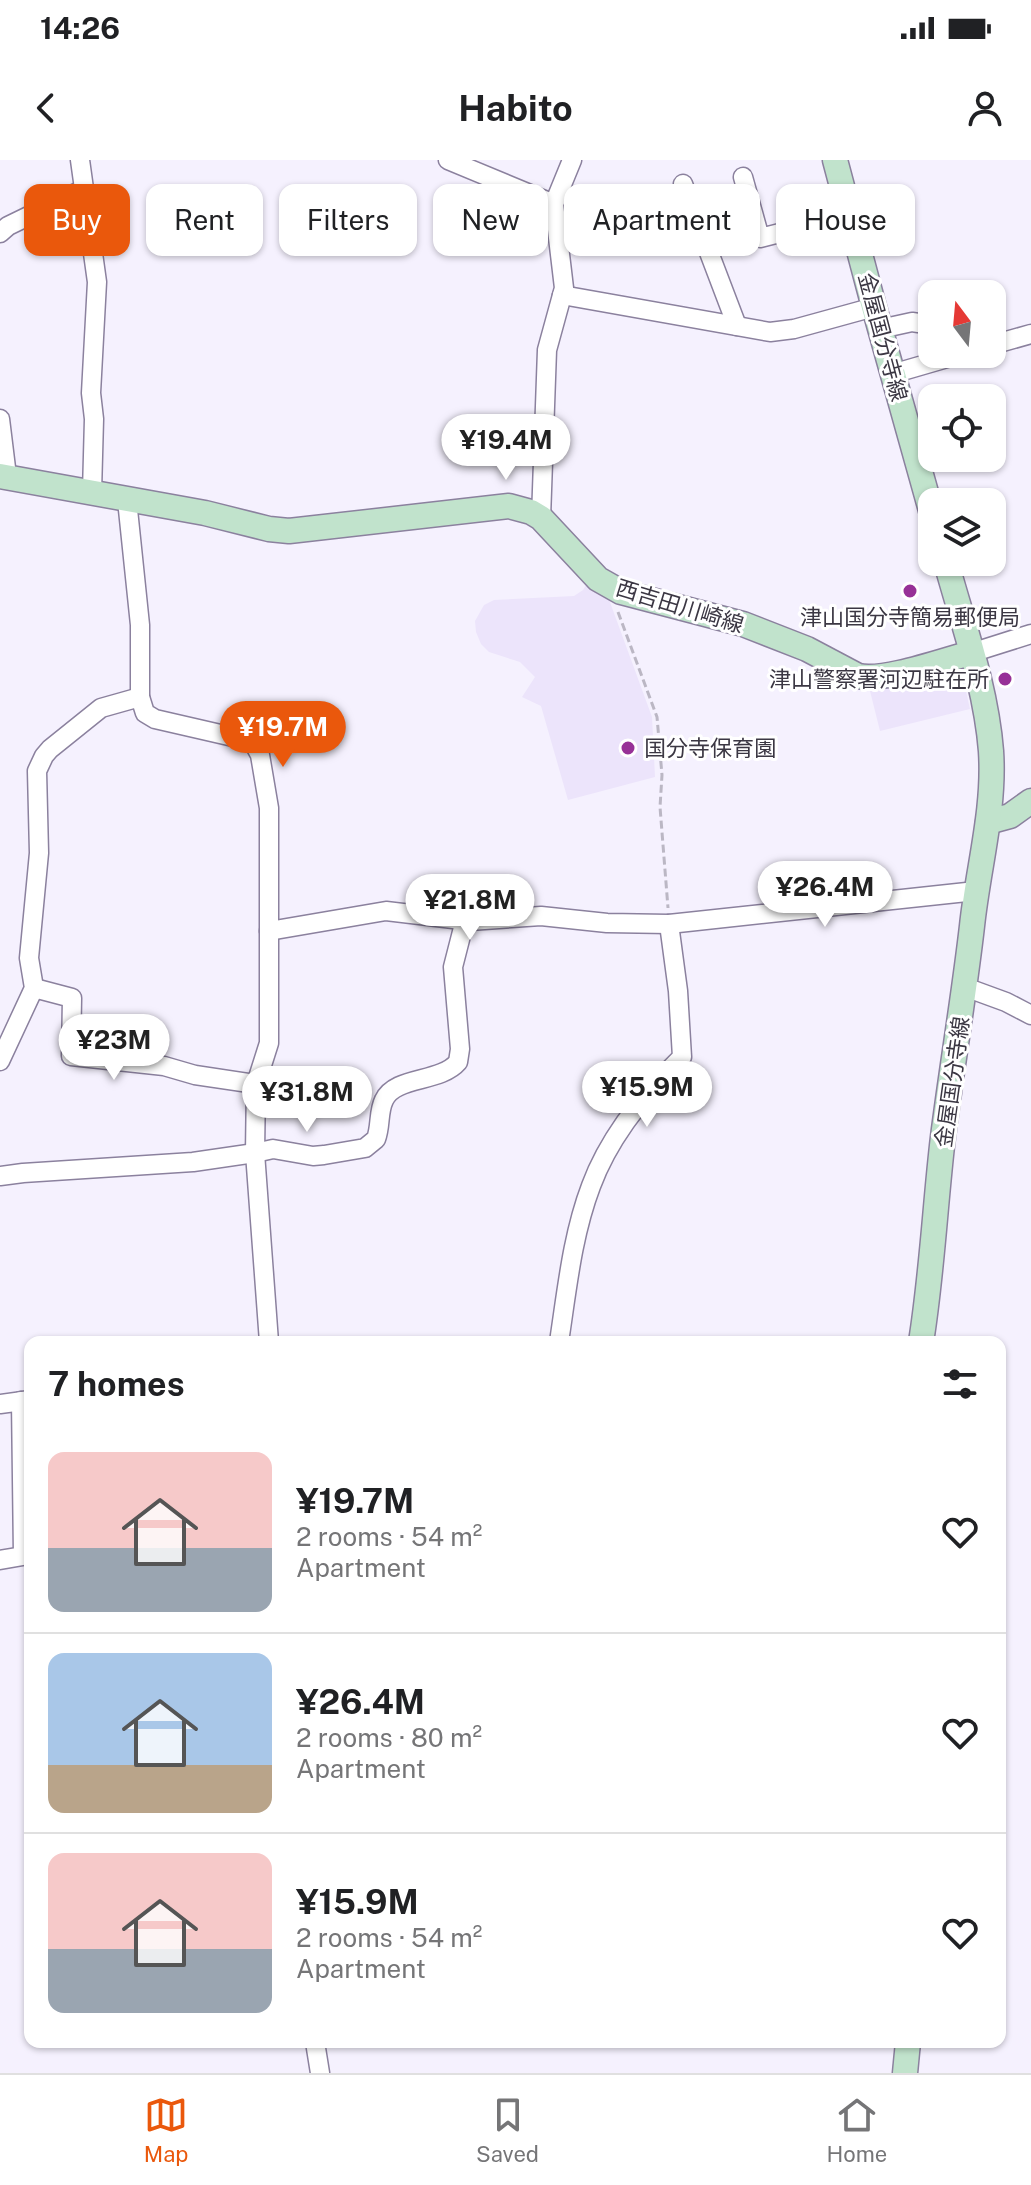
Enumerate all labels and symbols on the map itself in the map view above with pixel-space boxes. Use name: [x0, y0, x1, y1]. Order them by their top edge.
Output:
street label: 金屋国分寺線: [853, 270, 913, 404]
north arrow: [918, 280, 1006, 368]
pin: ¥19.4M: [441, 414, 571, 482]
street label: 西吉田川崎線: [613, 574, 747, 638]
marker: 津山国分寺簡易郵便局: [901, 582, 919, 600]
place label: 津山国分寺簡易郵便局: [800, 604, 1020, 630]
place label: 津山警察署河辺駐在所: [769, 666, 989, 692]
marker: 津山警察署河辺駐在所: [996, 670, 1014, 688]
pin: ¥19.7M: [218, 701, 348, 769]
place label: 国分寺保育園: [644, 735, 776, 761]
marker: 国分寺保育園: [619, 739, 637, 757]
pin: ¥26.4M: [760, 861, 890, 929]
pin: ¥21.8M: [405, 874, 535, 942]
pin: ¥23M: [67, 1014, 161, 1082]
street label: 金屋国分寺線: [930, 1015, 974, 1149]
pin: ¥15.9M: [582, 1061, 712, 1129]
pin: ¥31.8M: [242, 1066, 372, 1134]

